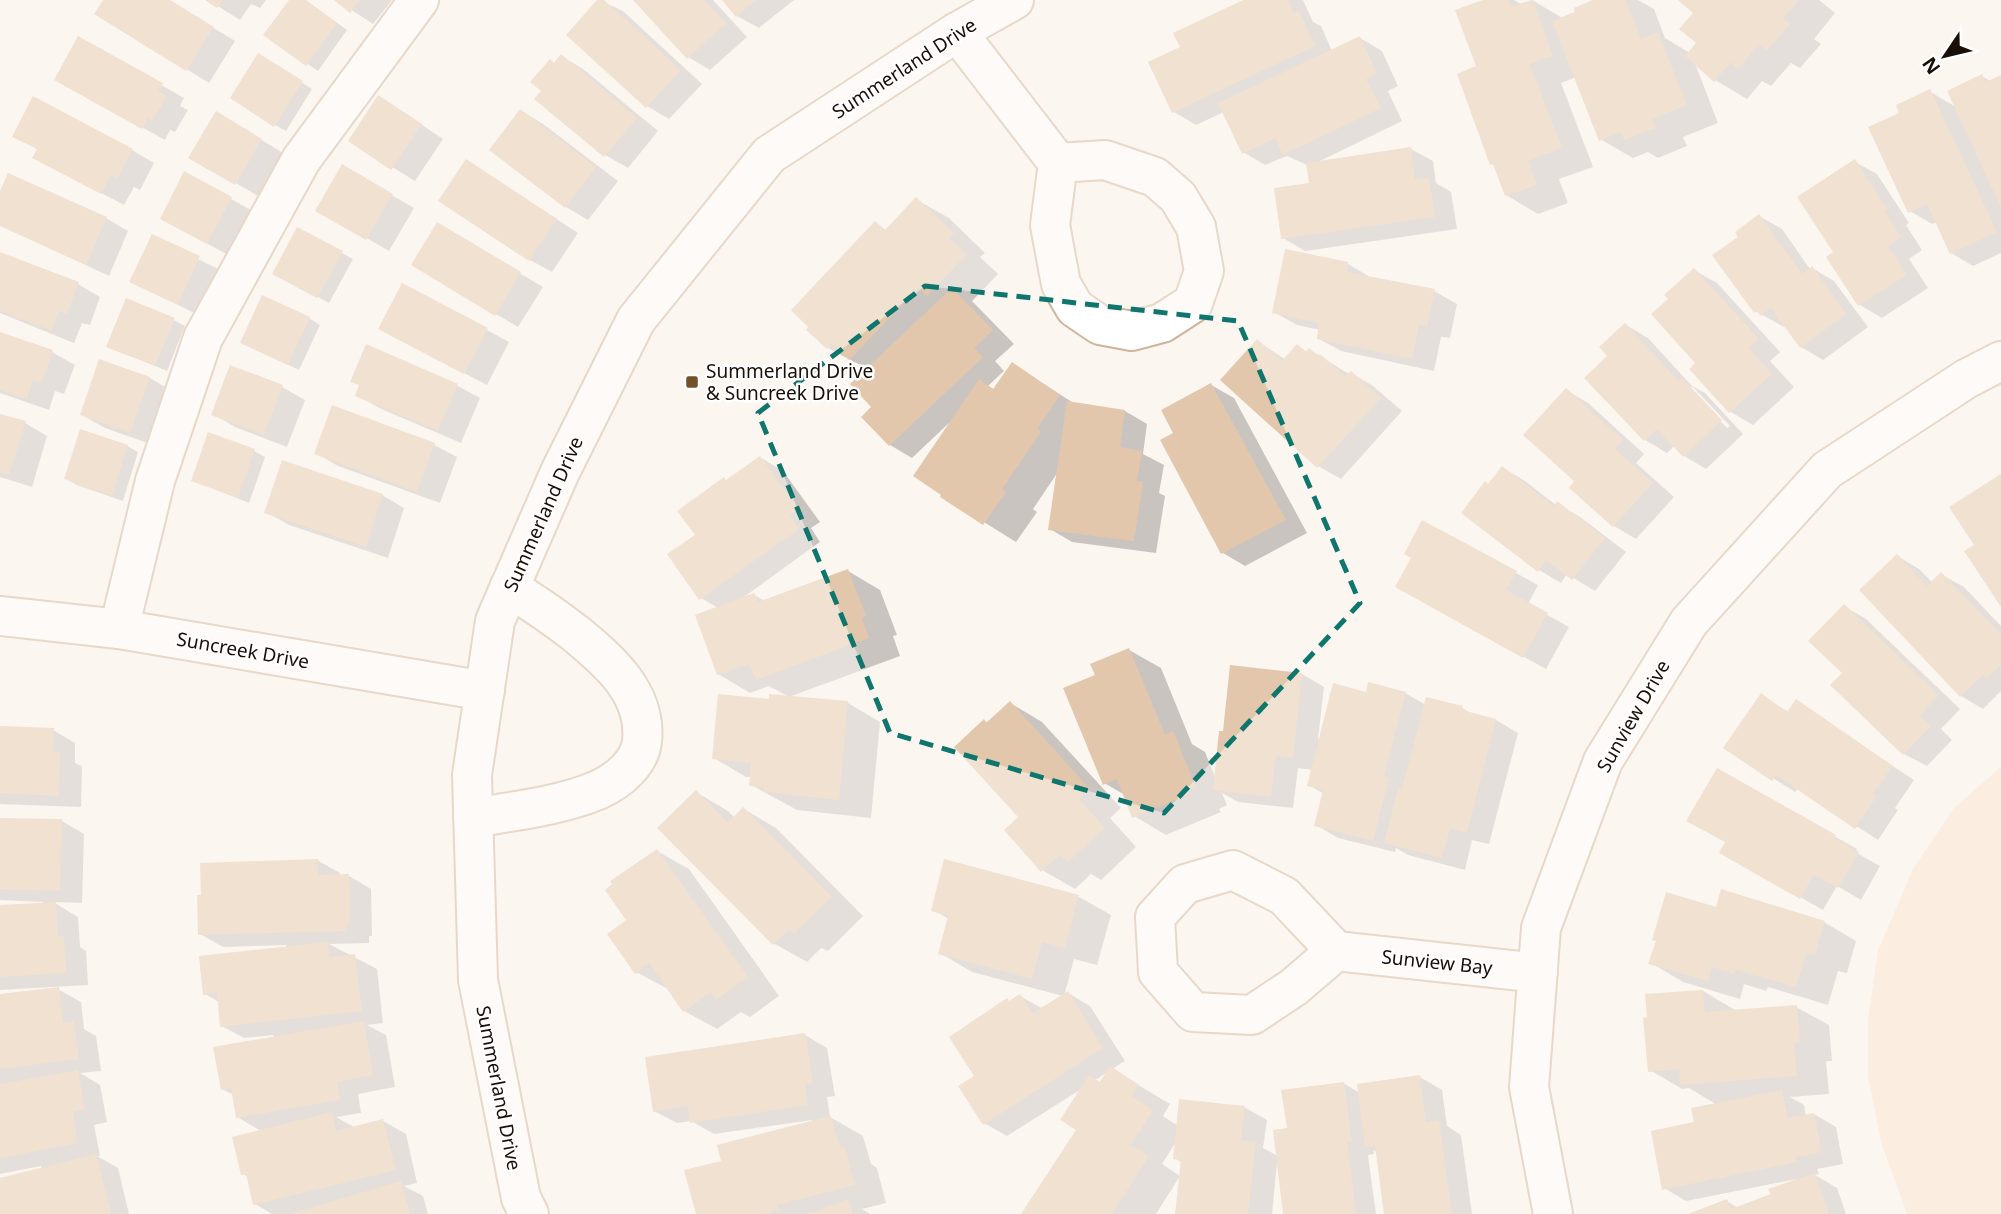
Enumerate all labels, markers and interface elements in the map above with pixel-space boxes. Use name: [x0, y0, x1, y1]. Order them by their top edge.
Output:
street label: Summerland Drive: [827, 12, 981, 124]
north arrow: [1910, 21, 1980, 91]
text: N: [1916, 52, 1946, 80]
place label: Summerland Drive & Suncreek Drive: [706, 358, 873, 406]
marker: Summerland Drive & Suncreek Drive: [684, 374, 700, 390]
street label: Summerland Drive: [497, 432, 589, 596]
street label: Suncreek Drive: [175, 626, 311, 674]
street label: Sunview Drive: [1590, 655, 1676, 777]
street label: Sunview Bay: [1380, 943, 1494, 981]
street label: Summerland Drive: [470, 1003, 528, 1173]

